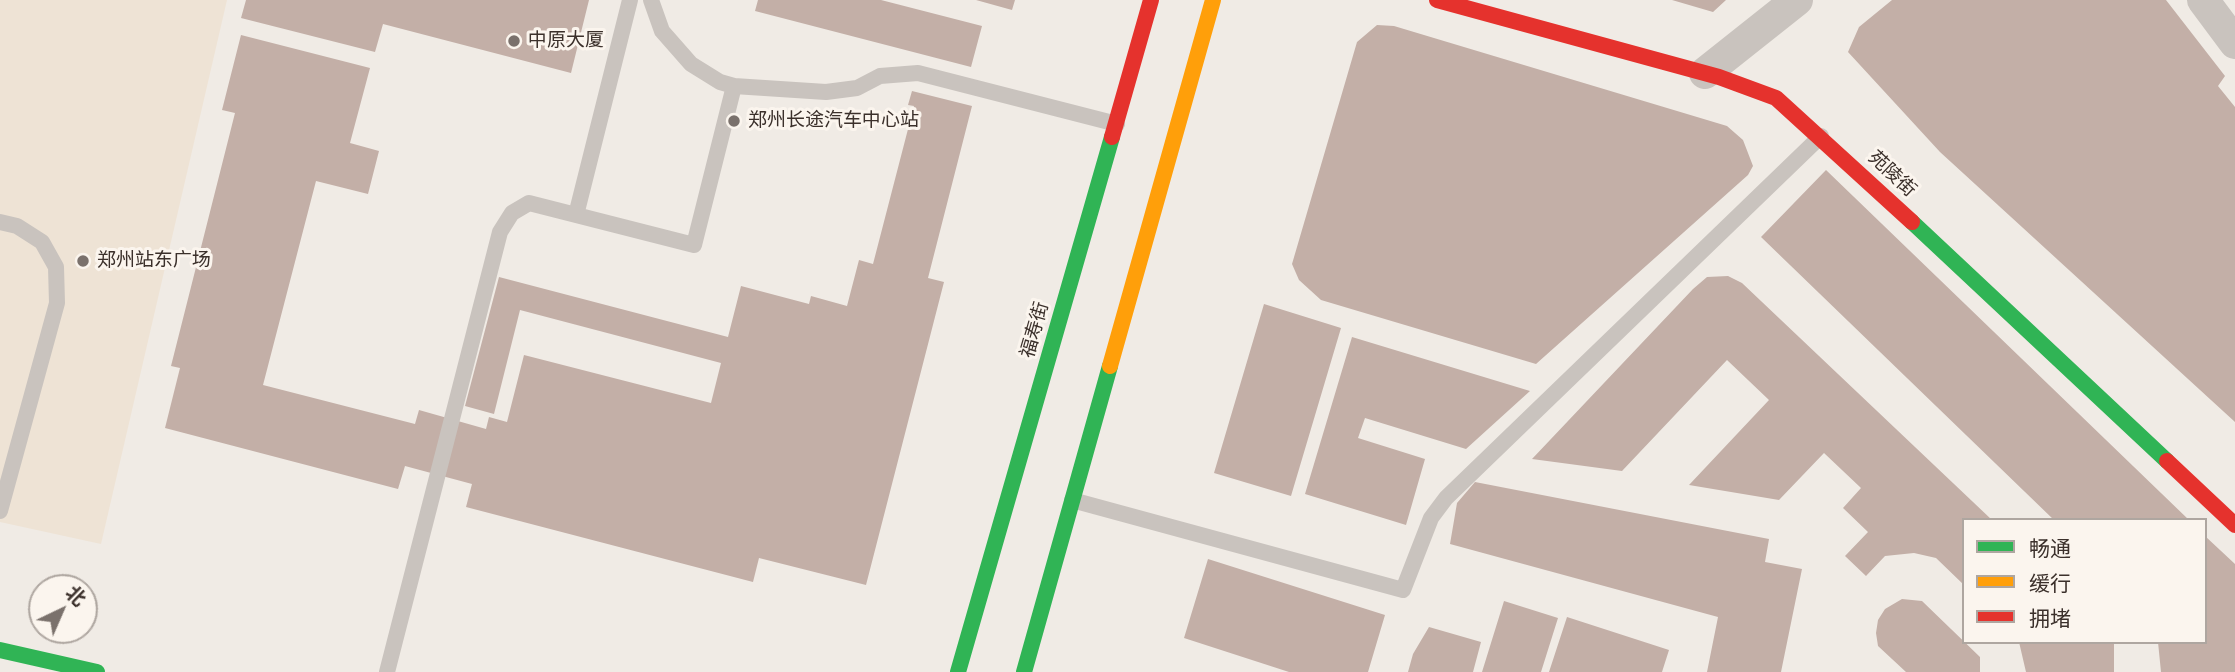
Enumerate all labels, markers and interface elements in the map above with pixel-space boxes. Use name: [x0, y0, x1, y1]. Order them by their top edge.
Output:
place label: 中原大厦: [528, 30, 604, 52]
marker: 中原大厦: [506, 33, 522, 49]
place label: 郑州长途汽车中心站: [748, 110, 919, 132]
marker: 郑州长途汽车中心站: [726, 113, 742, 129]
street label: 苑陵街: [1863, 146, 1921, 202]
place label: 郑州站东广场: [97, 250, 211, 272]
marker: 郑州站东广场: [75, 253, 91, 269]
street label: 福寿街: [1016, 299, 1054, 361]
legend: [1962, 518, 2207, 644]
text: 畅通: [2029, 535, 2071, 562]
text: 缓行: [2029, 570, 2071, 597]
north arrow: [28, 574, 98, 644]
text: 北: [61, 580, 91, 611]
text: 拥堵: [2029, 605, 2071, 632]

